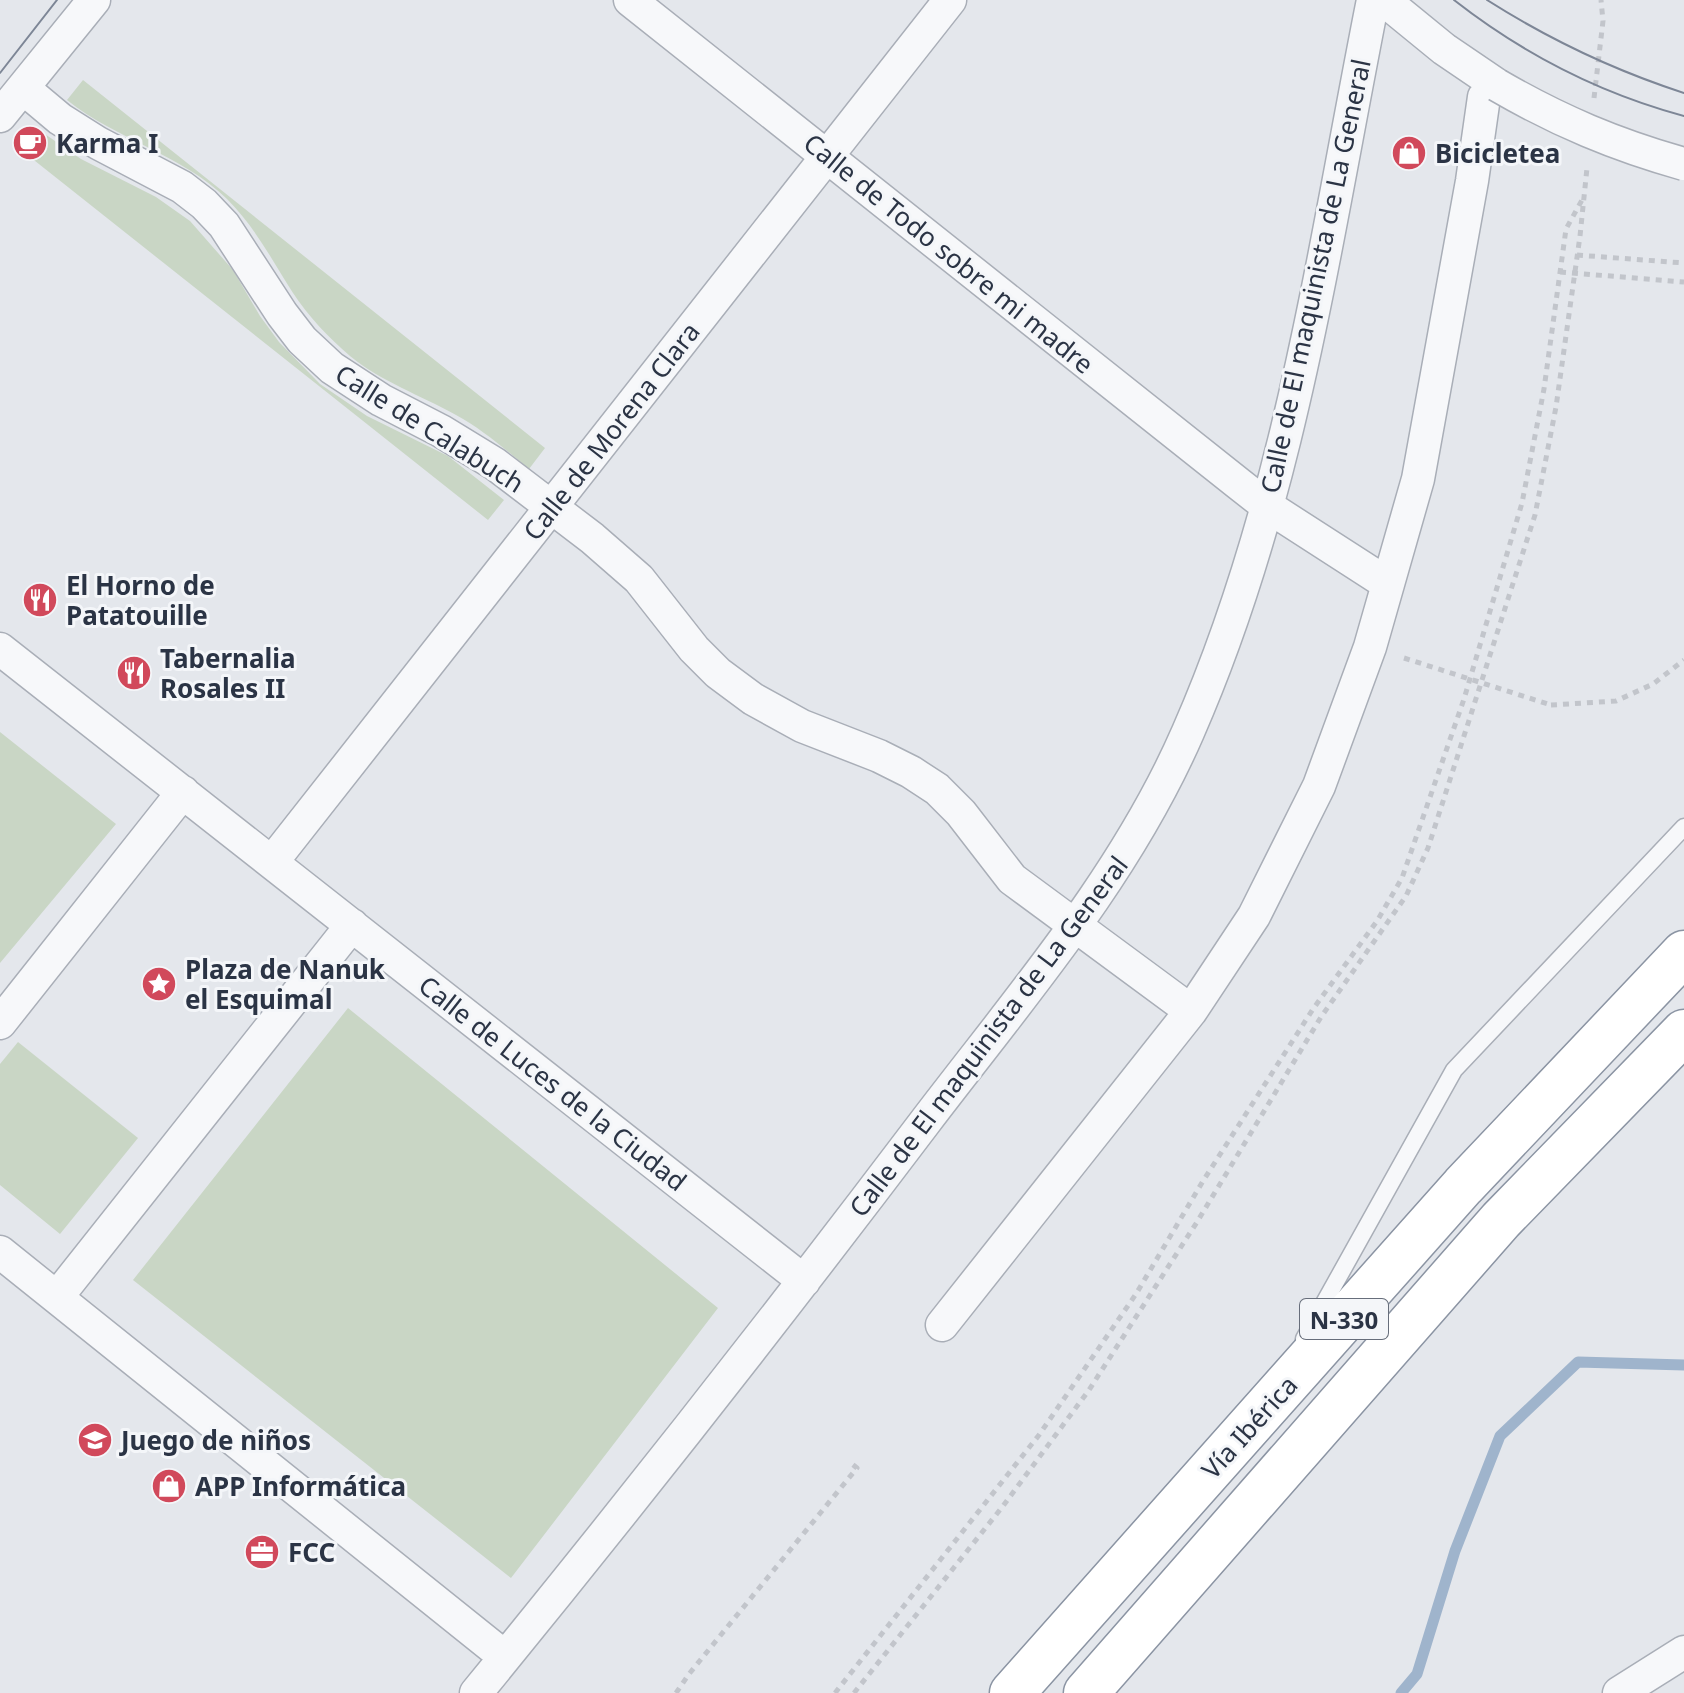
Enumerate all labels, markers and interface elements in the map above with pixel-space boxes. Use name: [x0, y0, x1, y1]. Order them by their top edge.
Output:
street label: Calle de El maquinista de La General: [1251, 56, 1379, 496]
cafe icon: Karma I: [11, 124, 49, 162]
place label: Karma I: [56, 125, 158, 161]
street label: Calle de Todo sobre mi madre: [796, 125, 1102, 381]
shop icon: Bicicletea: [1390, 134, 1428, 172]
place label: Bicicletea: [1435, 135, 1560, 171]
street label: Calle de Morena Clara: [514, 315, 708, 547]
street label: Calle de Calabuch: [329, 355, 531, 501]
place label: El Horno de Patatouille: [66, 567, 215, 633]
restaurant icon: El Horno de Patatouille: [21, 581, 59, 619]
place label: Tabernalia Rosales II: [160, 640, 296, 706]
restaurant icon: Tabernalia Rosales II: [115, 654, 153, 692]
street label: Calle de El maquinista de La General: [840, 848, 1136, 1224]
place label: Plaza de Nanuk el Esquimal: [185, 951, 386, 1017]
place icon: Plaza de Nanuk el Esquimal: [140, 965, 178, 1003]
street label: Calle de Luces de la Ciudad: [412, 967, 694, 1199]
road number: N-330: [1300, 1299, 1388, 1339]
street label: Vía Ibérica: [1193, 1368, 1305, 1486]
school or university icon: Juego de niños: [76, 1421, 114, 1459]
place label: Juego de niños: [119, 1422, 311, 1458]
shop icon: APP Informática: [150, 1467, 188, 1505]
place label: APP Informática: [195, 1468, 406, 1504]
office icon: FCC: [243, 1533, 281, 1571]
place label: FCC: [288, 1534, 335, 1570]

